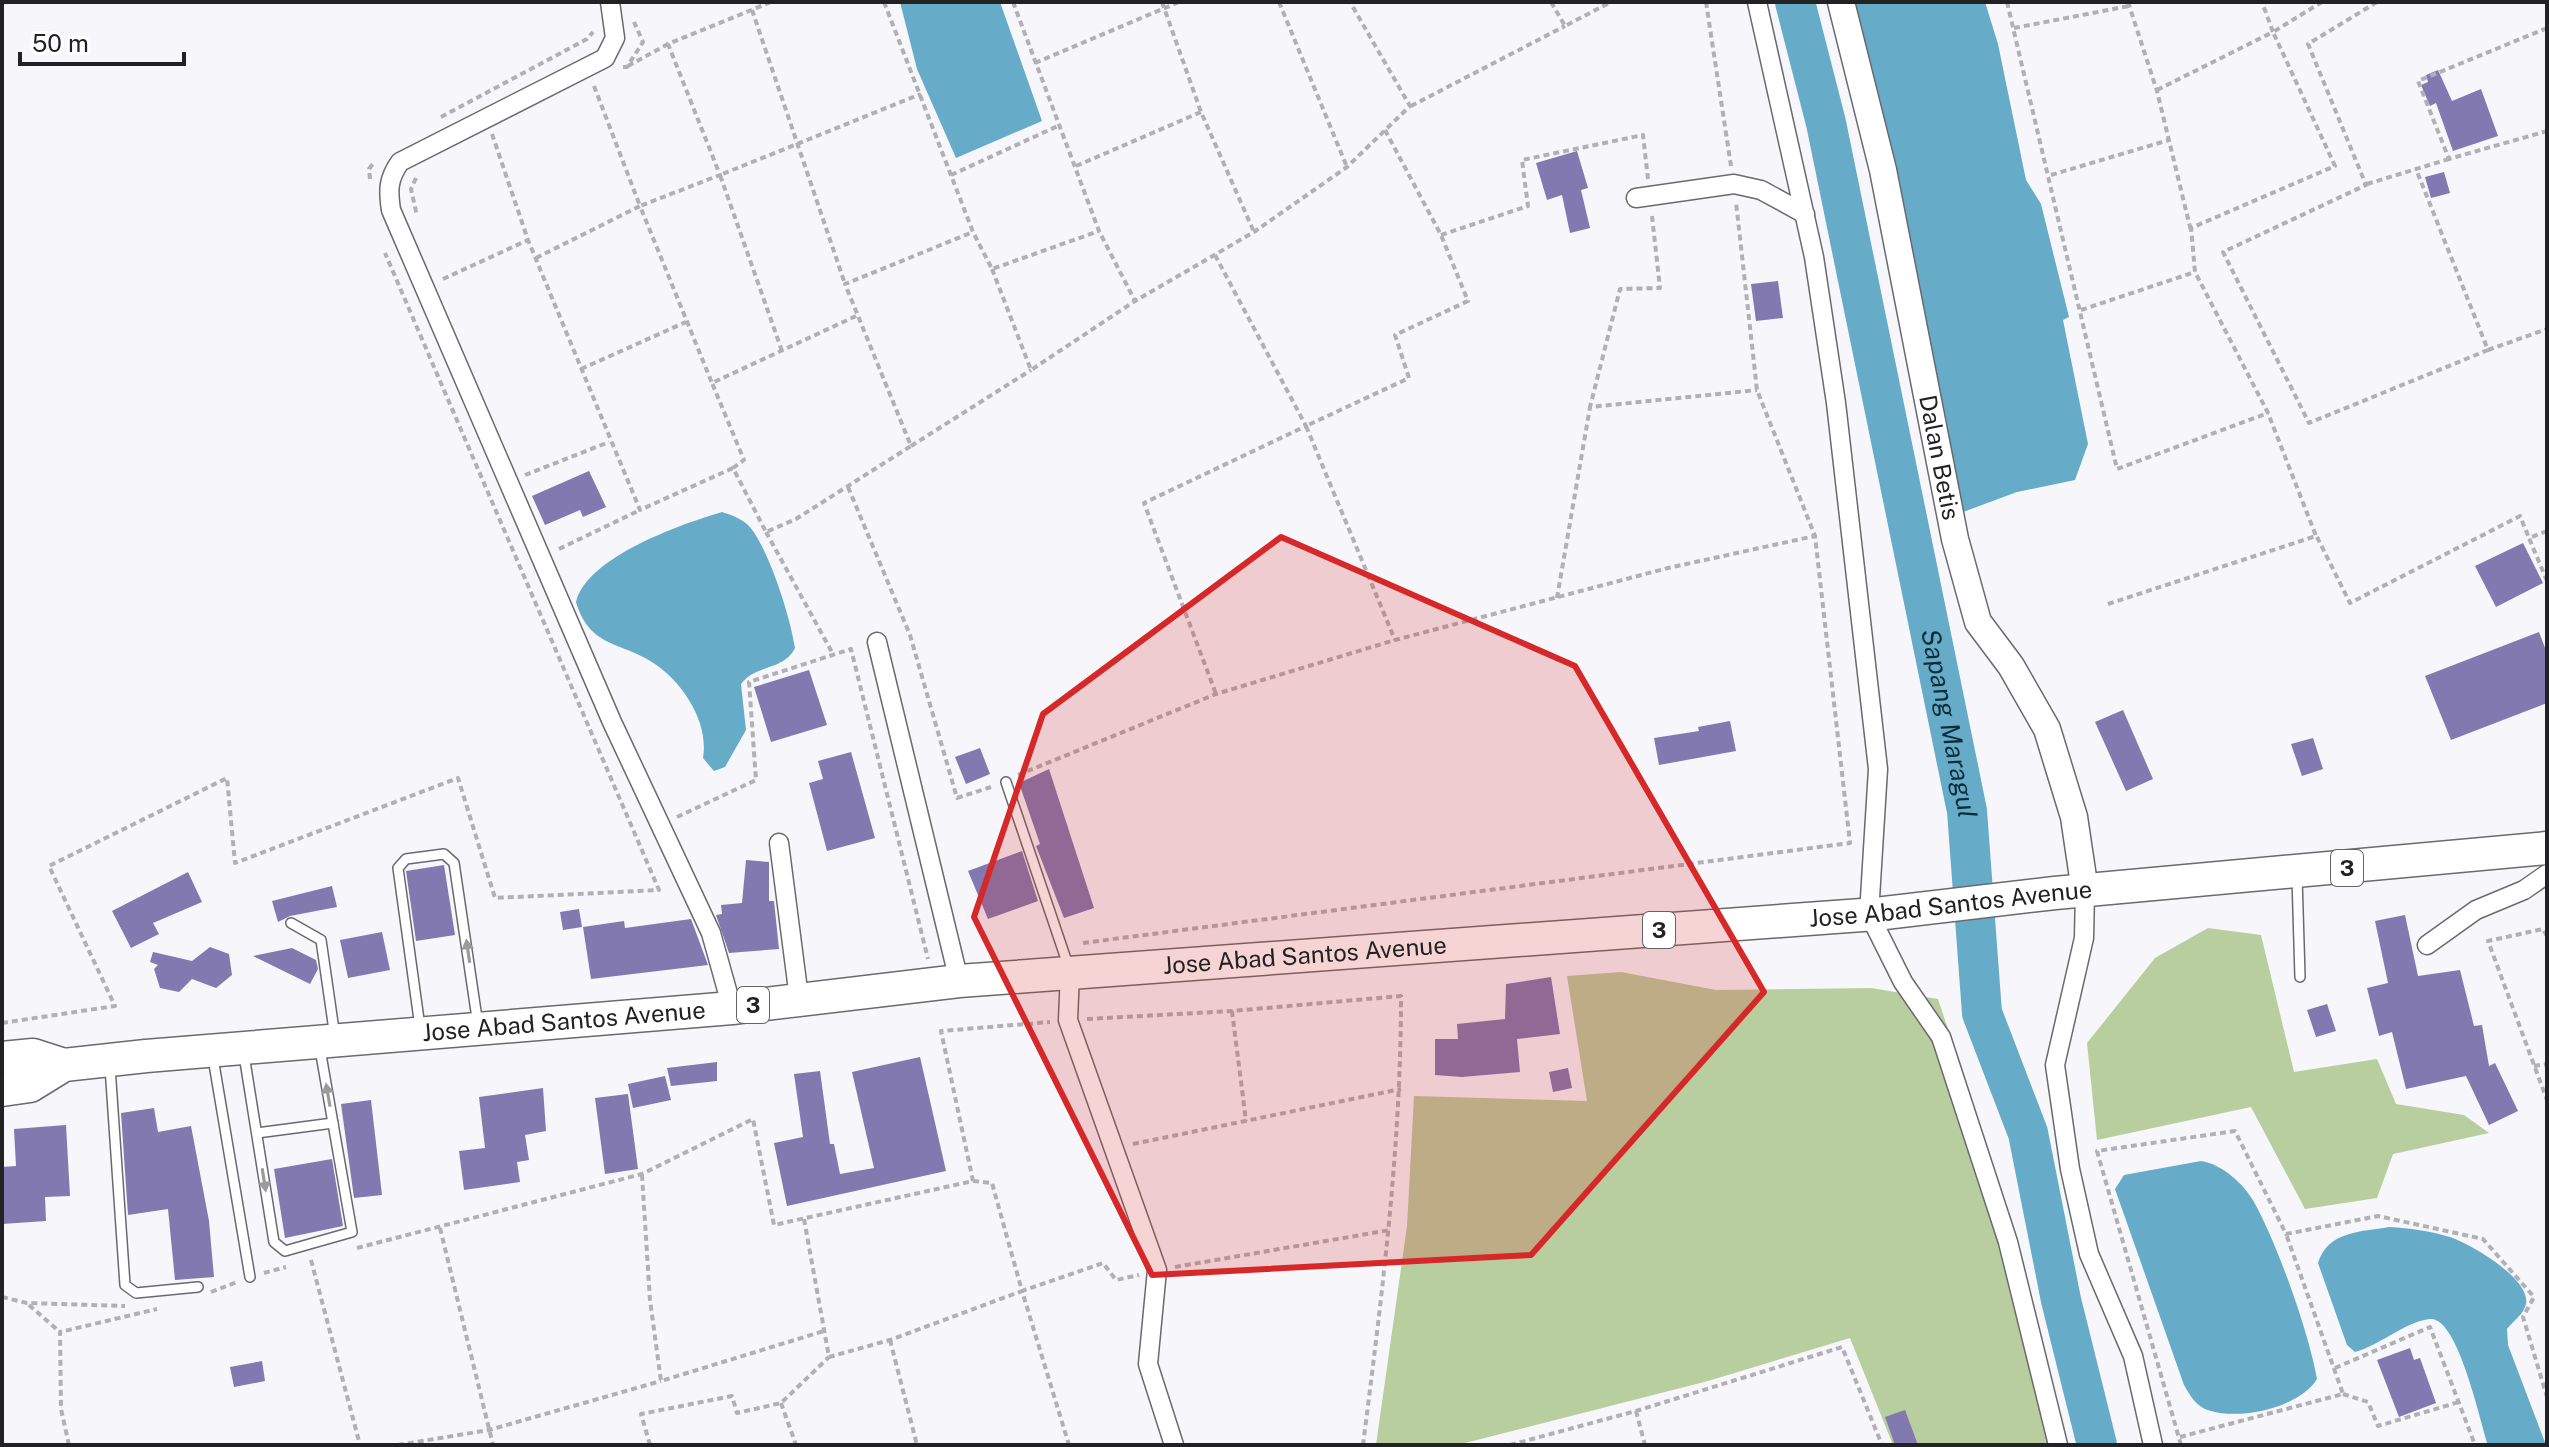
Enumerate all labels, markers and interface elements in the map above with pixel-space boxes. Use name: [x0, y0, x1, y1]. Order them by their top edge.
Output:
scale bar: [20, 16, 184, 66]
text: 50 m: [32, 29, 89, 57]
street label: Dalan Betis: [1914, 392, 1966, 522]
water label: Sapang Maragul: [1915, 626, 1983, 819]
road number: 3: [2331, 850, 2363, 886]
street label: Jose Abad Santos Avenue: [1808, 875, 2093, 932]
road number: 3: [1643, 912, 1675, 948]
street label: Jose Abad Santos Avenue: [1162, 930, 1448, 979]
one-way arrow: [461, 938, 474, 963]
road number: 3: [737, 987, 769, 1023]
street label: Jose Abad Santos Avenue: [421, 995, 707, 1046]
one-way arrow: [321, 1082, 333, 1107]
one-way arrow: [258, 1168, 271, 1193]

